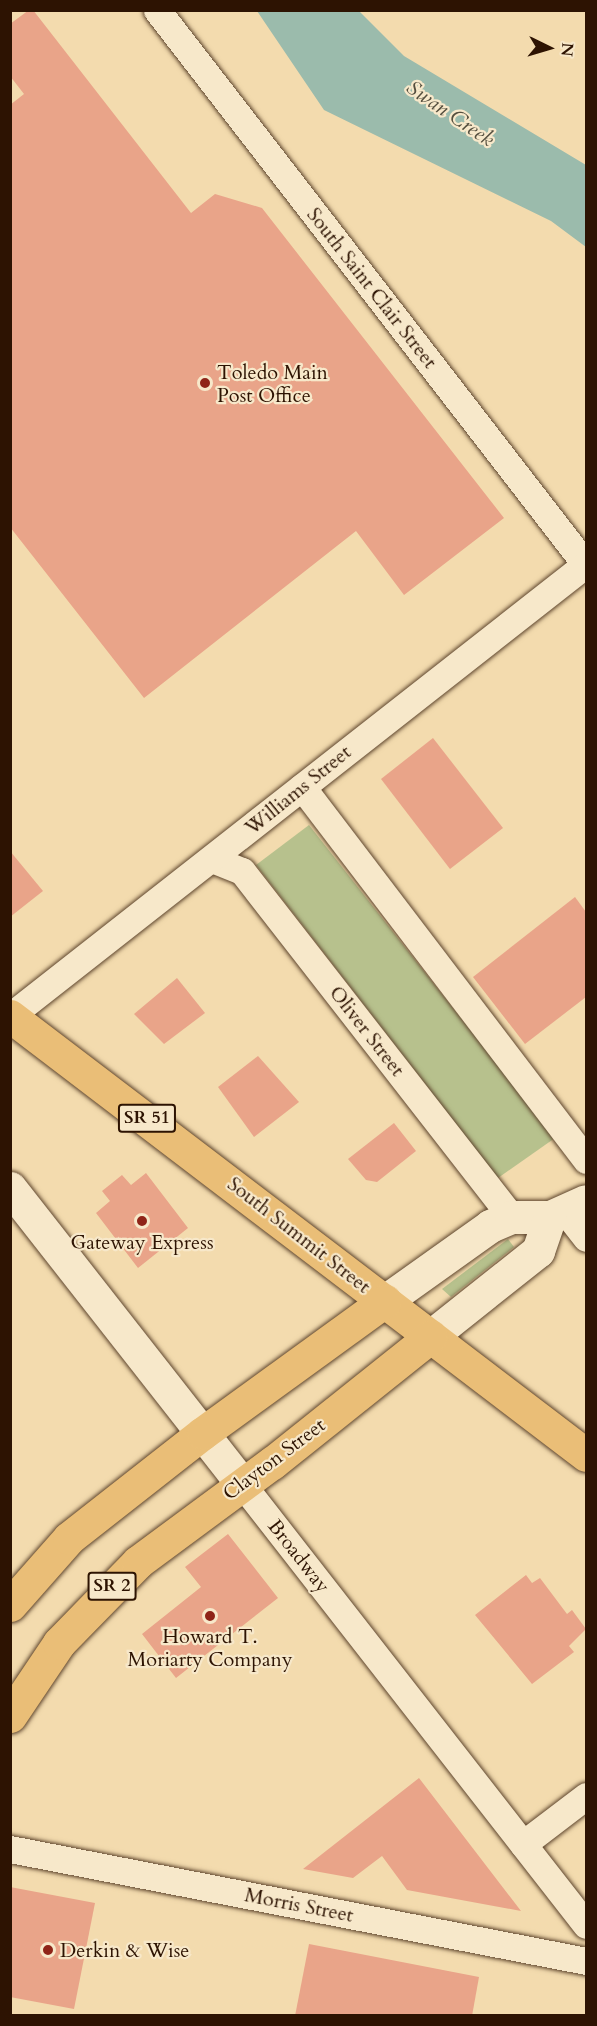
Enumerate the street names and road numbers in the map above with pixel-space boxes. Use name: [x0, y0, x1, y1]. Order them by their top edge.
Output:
street label: South Saint Clair Street: [302, 203, 442, 373]
street label: Williams Street: [240, 740, 356, 840]
street label: Oliver Street: [324, 981, 410, 1081]
road number: SR 51: [117, 1103, 177, 1133]
street label: South Summit Street: [223, 1172, 375, 1298]
street label: Clayton Street: [218, 1413, 330, 1505]
street label: Broadway: [263, 1515, 335, 1597]
road number: SR 2: [86, 1571, 138, 1601]
street label: Morris Street: [243, 1883, 355, 1927]

